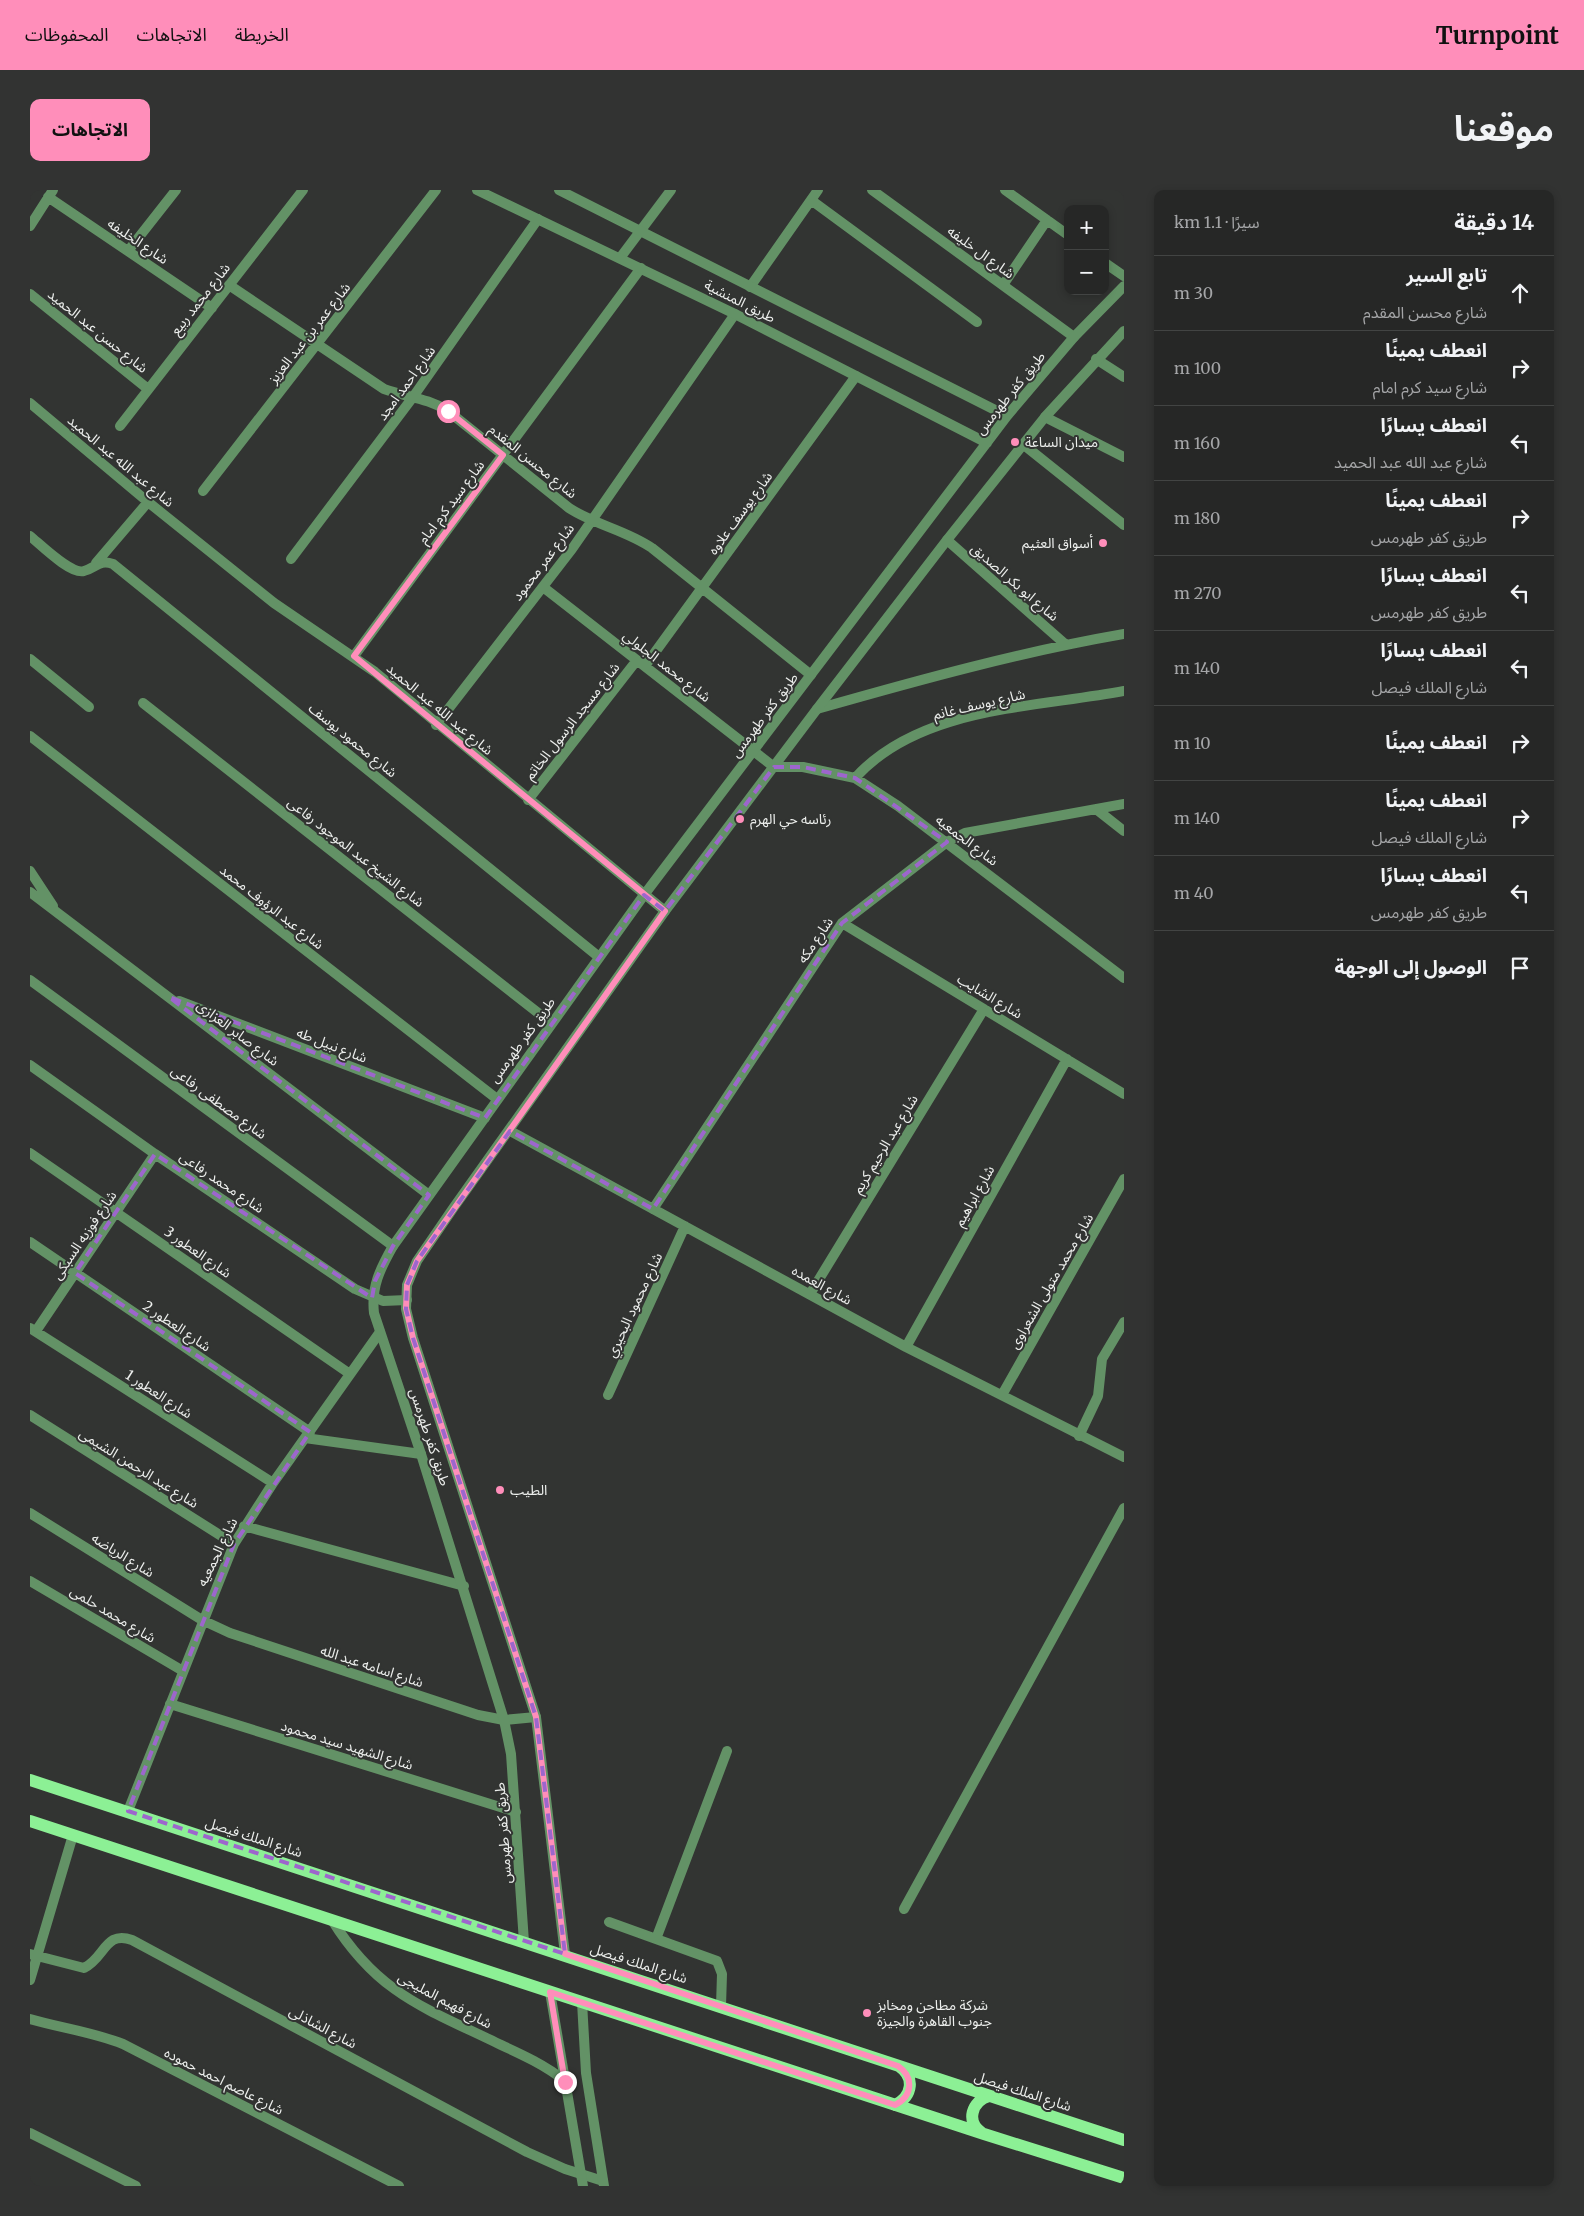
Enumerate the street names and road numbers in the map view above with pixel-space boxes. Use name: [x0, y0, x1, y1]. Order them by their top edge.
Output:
street label: شارع الخليفه: [103, 214, 172, 270]
street label: شارع ال خليفه: [943, 222, 1018, 284]
street label: شارع محمد ربيع: [166, 259, 235, 340]
street label: طريق المنشية: [701, 275, 778, 327]
street label: شارع عمر بن عبد العزيز: [263, 279, 356, 389]
street label: شارع حسن عبد الحميد: [43, 285, 152, 378]
street label: شارع احمد امجد: [373, 342, 441, 425]
street label: طريق كفر طهرمس: [971, 348, 1050, 439]
street label: شارع عبد الله عبد الحميد: [63, 411, 178, 512]
street label: شارع محسن المقدم: [484, 420, 581, 504]
street label: شارع سيد كرم امام: [414, 457, 490, 549]
street label: شارع يوسف علاوه: [704, 468, 778, 559]
street label: شارع عمر محمود: [508, 520, 580, 605]
street label: شارع ابو بكر الصديق: [966, 539, 1063, 627]
street label: شارع محمد الجلولي: [618, 626, 714, 708]
street label: شارع عبد الله عبد الحميد: [382, 659, 497, 760]
street label: شارع مسجد الرسول الخاتم: [520, 659, 625, 785]
street label: طريق كفر طهرمس: [726, 669, 803, 762]
street label: شارع يوسف غانم: [931, 685, 1027, 725]
street label: شارع محمود يوسف: [304, 699, 401, 783]
street label: شارع الشيخ عبد الموجود رفاعى: [283, 793, 428, 913]
street label: شارع الجمعيه: [931, 811, 1002, 871]
street label: شارع عبد الرؤوف محمد: [215, 861, 328, 955]
street label: شارع مكه: [793, 913, 839, 968]
street label: شارع الشايب: [953, 969, 1026, 1024]
street label: طريق كفر طهرمس: [485, 994, 560, 1087]
street label: شارع صابر العزازى: [192, 996, 283, 1071]
street label: شارع نبيل طه: [293, 1023, 370, 1069]
street label: شارع مصطفى رفاعى: [166, 1061, 270, 1144]
street label: شارع عبد الرحيم كريم: [848, 1091, 923, 1198]
street label: شارع محمد رفاعى: [175, 1147, 268, 1219]
street label: شارع ابراهيم: [950, 1162, 1000, 1231]
street label: شارع فوزيه السبكى: [48, 1187, 122, 1284]
street label: شارع محمد متولى الشعراوى: [1005, 1210, 1099, 1353]
street label: شارع العطور 3: [160, 1222, 235, 1283]
street label: شارع محمود البحيري: [602, 1250, 668, 1361]
street label: شارع العمده: [788, 1261, 855, 1311]
street label: شارع العطور 2: [138, 1297, 214, 1357]
street label: شارع العطور 1: [121, 1366, 196, 1424]
street label: طريق كفر طهرمس: [405, 1386, 454, 1488]
street label: شارع عبد الرحمن الشيمى: [75, 1424, 202, 1514]
street label: شارع الجمعيه: [193, 1515, 243, 1590]
street label: شارع الرياضه: [87, 1529, 158, 1583]
street label: شارع محمد حلمى: [66, 1581, 159, 1648]
street label: شارع اسامه عبد الله: [318, 1641, 426, 1693]
street label: شارع الشهيد سيد محمود: [278, 1716, 415, 1776]
street label: طريق كفر طهرمس: [490, 1782, 517, 1884]
street label: شارع الملك فيصل: [203, 1813, 305, 1863]
street label: شارع الملك فيصل: [588, 1939, 690, 1989]
street label: شارع فهيم المليجى: [394, 1968, 495, 2034]
street label: شارع الشاذلى: [285, 2002, 360, 2054]
street label: شارع عاصم احمد حموده: [161, 2043, 287, 2121]
street label: شارع الملك فيصل: [972, 2067, 1074, 2117]

